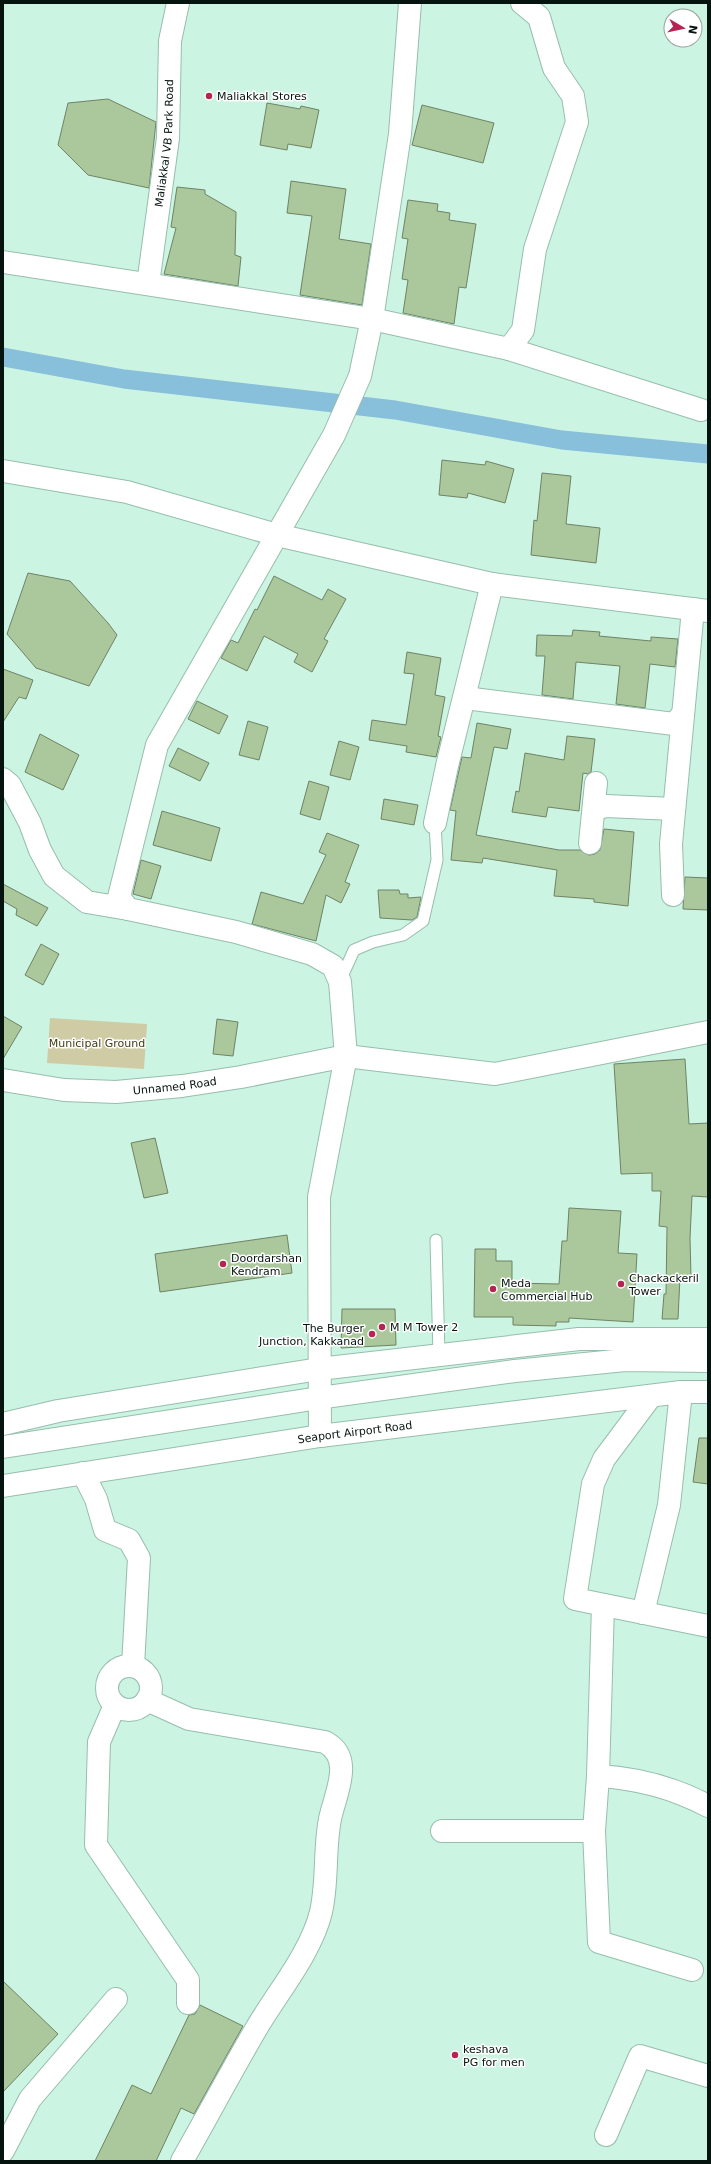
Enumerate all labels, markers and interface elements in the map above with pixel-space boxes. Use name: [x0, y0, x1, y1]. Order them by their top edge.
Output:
north arrow: [663, 8, 703, 48]
text: N: [685, 24, 700, 35]
street label: Maliakkal VB Park Road: [152, 79, 176, 208]
place label: Maliakkal Stores: [217, 90, 307, 103]
marker: Maliakkal Stores: [204, 91, 214, 101]
park label: Municipal Ground: [49, 1037, 145, 1050]
street label: Unnamed Road: [132, 1074, 218, 1097]
place label: Doordarshan Kendram: [231, 1252, 302, 1278]
marker: Doordarshan Kendram: [218, 1259, 228, 1269]
place label: Chackackeril Tower: [628, 1272, 699, 1298]
place label: Meda Commercial Hub: [501, 1277, 593, 1303]
marker: Chackackeril Tower: [616, 1279, 626, 1289]
marker: Meda Commercial Hub: [488, 1284, 498, 1294]
place label: M M Tower 2: [390, 1321, 458, 1334]
place label: The Burger Junction, Kakkanad: [258, 1322, 364, 1348]
marker: M M Tower 2: [377, 1322, 387, 1332]
marker: The Burger Junction, Kakkanad: [367, 1329, 377, 1339]
street label: Seaport Airport Road: [297, 1418, 413, 1446]
place label: keshava PG for men: [463, 2043, 525, 2069]
marker: keshava PG for men: [450, 2050, 460, 2060]

